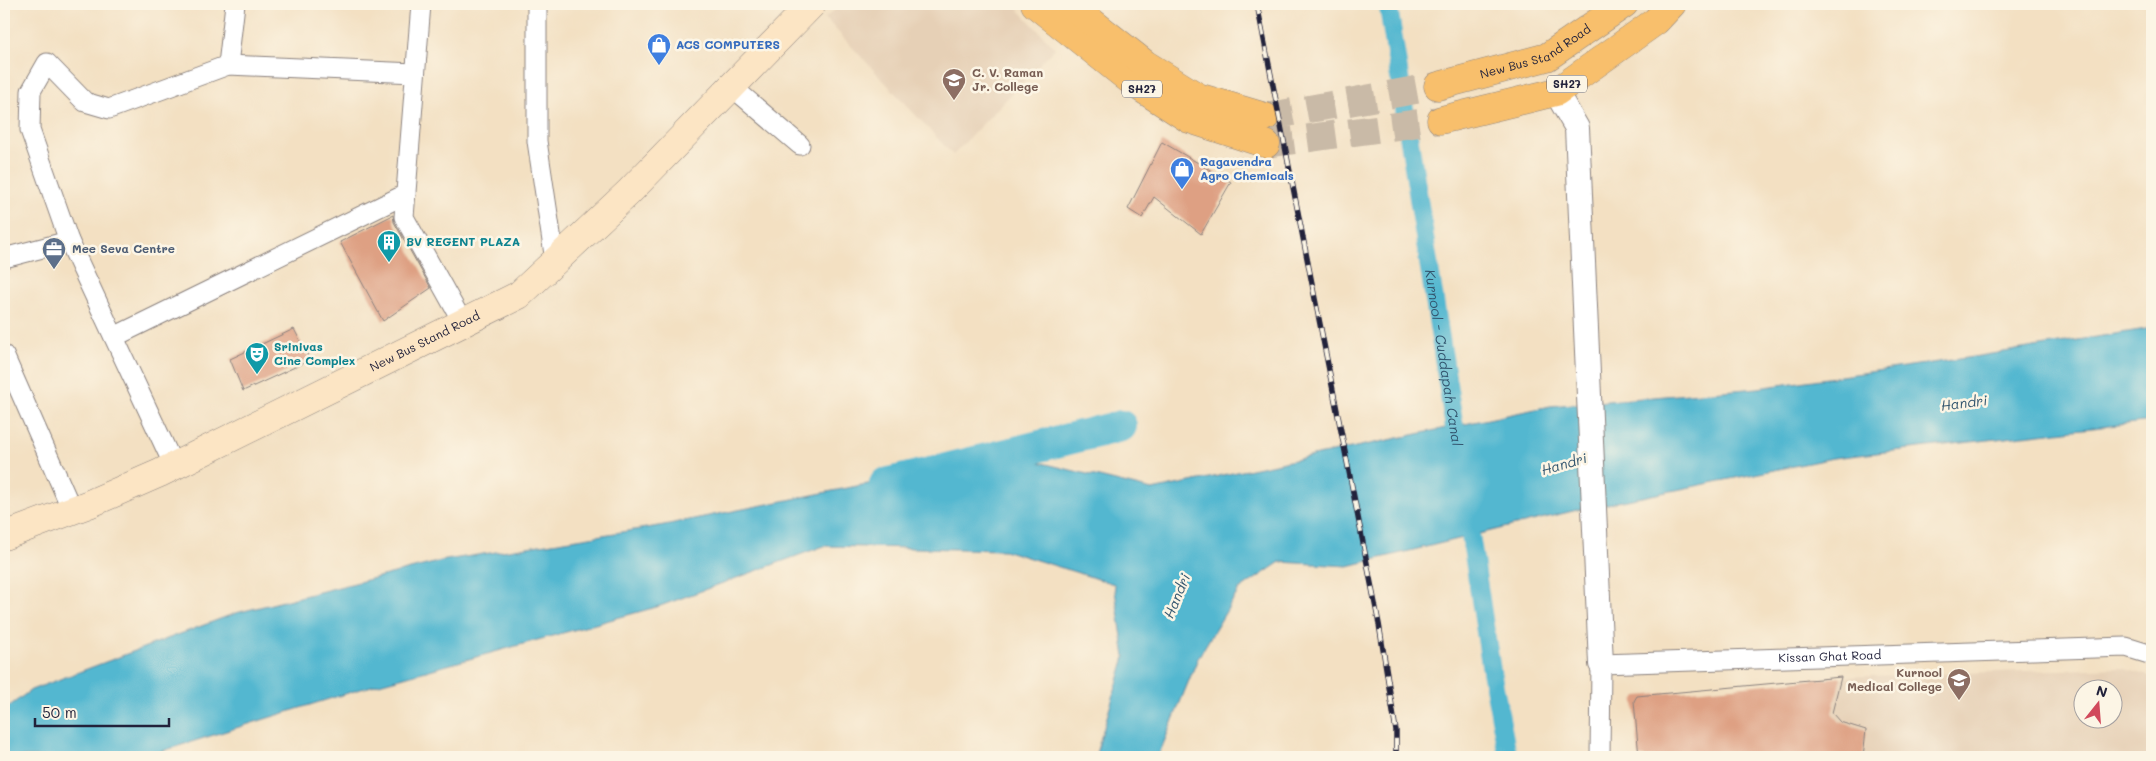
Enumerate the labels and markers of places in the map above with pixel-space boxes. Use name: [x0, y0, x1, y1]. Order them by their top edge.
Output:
shop icon: ACS COMPUTERS: [646, 32, 672, 66]
place label: ACS COMPUTERS: [676, 36, 780, 52]
place label: C. V. Raman Jr. College: [972, 64, 1043, 94]
school or university icon: C. V. Raman Jr. College: [941, 67, 967, 101]
place label: Ragavendra Agro Chemicals: [1200, 153, 1294, 183]
shop icon: Ragavendra Agro Chemicals: [1169, 156, 1195, 190]
building icon: BV REGENT PLAZA: [376, 229, 402, 263]
place label: BV REGENT PLAZA: [406, 233, 520, 249]
office icon: Mee Seva Centre: [41, 236, 67, 270]
place label: Mee Seva Centre: [72, 240, 175, 256]
place label: Srinivas Cine Complex: [274, 338, 355, 368]
theatre icon: Srinivas Cine Complex: [244, 341, 270, 375]
place label: Kurnool Medical College: [1847, 664, 1942, 694]
school or university icon: Kurnool Medical College: [1946, 667, 1972, 701]

